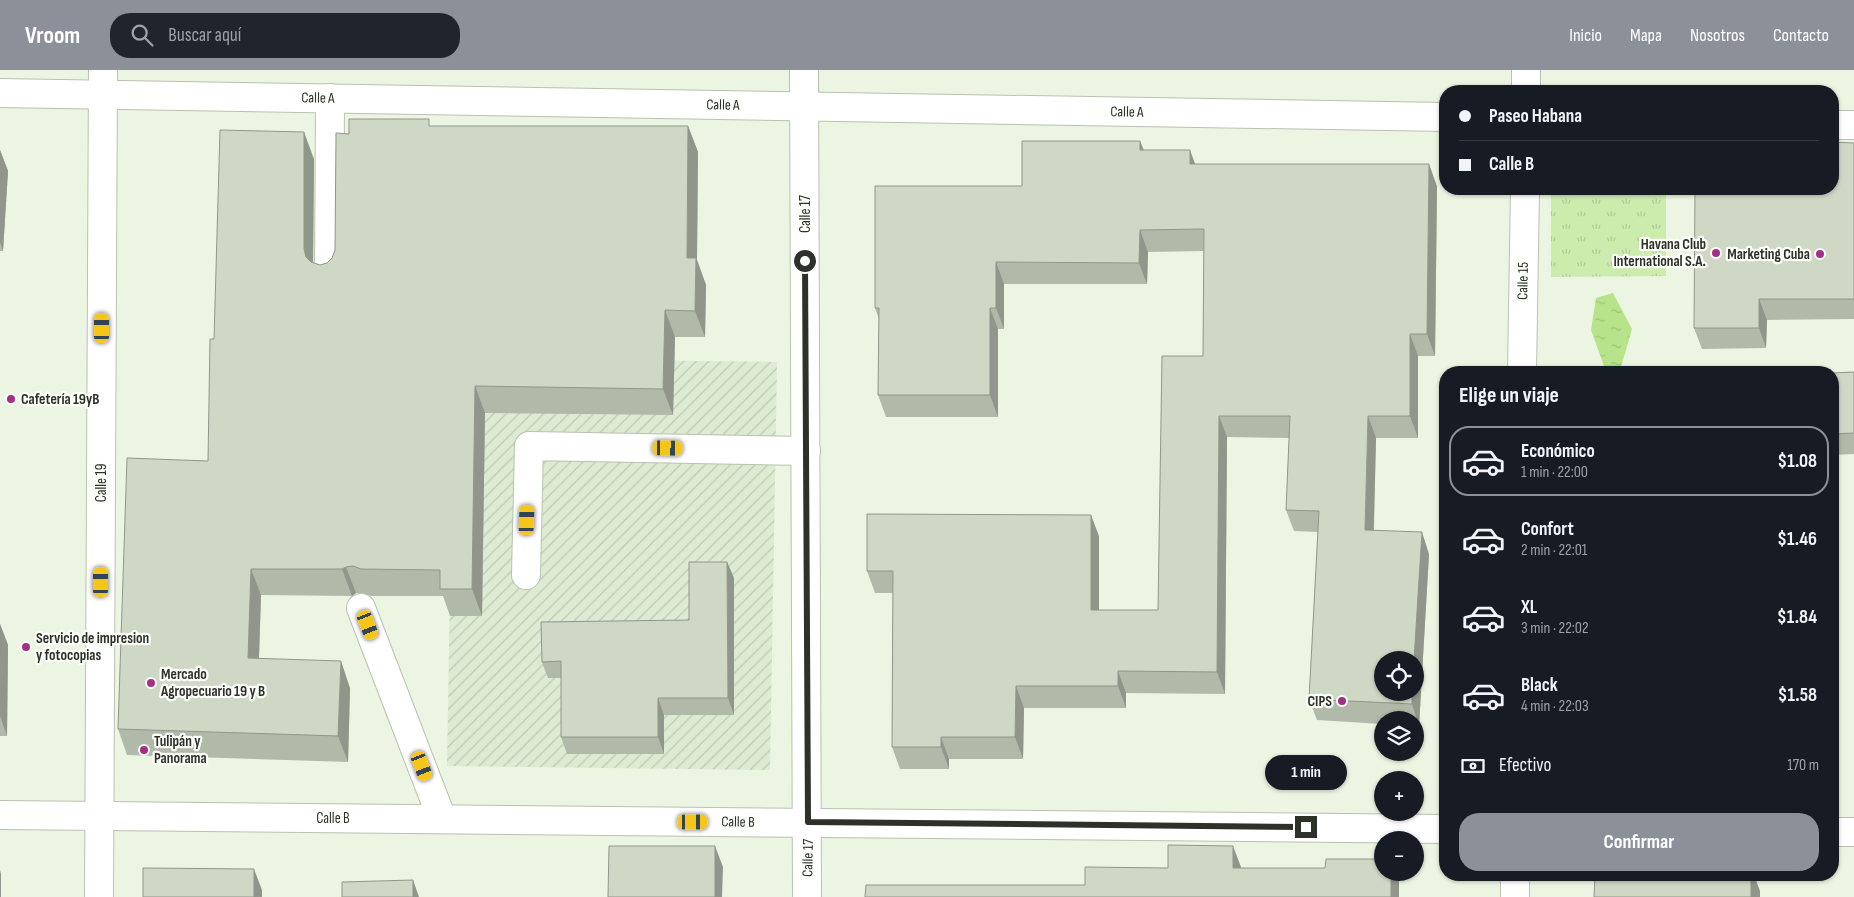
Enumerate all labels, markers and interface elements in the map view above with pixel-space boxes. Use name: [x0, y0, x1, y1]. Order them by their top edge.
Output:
search box: [110, 13, 460, 58]
text: Vroom: [25, 21, 80, 50]
icon: search: [128, 21, 156, 49]
text: Buscar aquí: [168, 24, 241, 47]
text: Inicio: [1569, 25, 1602, 46]
text: Mapa: [1630, 25, 1662, 46]
text: Nosotros: [1690, 25, 1745, 46]
text: Contacto: [1773, 25, 1829, 46]
street label: Calle A: [301, 88, 335, 108]
street label: Calle A: [706, 95, 740, 115]
street label: Calle A: [1110, 102, 1144, 122]
text: Paseo Habana: [1489, 105, 1582, 128]
text: Calle B: [1489, 153, 1534, 176]
street label: Calle 17: [796, 195, 815, 233]
place label: Havana Club International S.A.: [1613, 235, 1706, 271]
place label: Marketing Cuba: [1727, 245, 1810, 264]
marker: Havana Club International S.A.: [1710, 247, 1722, 259]
marker: Marketing Cuba: [1814, 248, 1826, 260]
route start: [794, 250, 816, 272]
street label: Calle 15: [1513, 262, 1533, 300]
car: [94, 313, 109, 343]
text: Elige un viaje: [1459, 382, 1559, 409]
place label: Cafetería 19yB: [21, 390, 99, 409]
marker: Cafetería 19yB: [5, 393, 17, 405]
icon: car: [1461, 439, 1506, 484]
car: [652, 440, 683, 456]
text: Económico: [1521, 440, 1595, 463]
text: $1.08: [1777, 450, 1817, 473]
text: 1 min · 22:00: [1521, 463, 1588, 482]
street label: Calle 19: [92, 464, 111, 502]
car: [518, 505, 535, 535]
icon: car: [1461, 517, 1506, 562]
text: Confort: [1521, 518, 1574, 541]
text: $1.46: [1777, 528, 1817, 551]
text: 2 min · 22:01: [1521, 541, 1587, 560]
car: [93, 567, 108, 597]
icon: car: [1461, 595, 1506, 640]
text: XL: [1521, 596, 1537, 619]
text: $1.84: [1777, 606, 1817, 629]
car: [355, 608, 380, 642]
text: 3 min · 22:02: [1521, 619, 1589, 638]
place label: Servicio de impresion y fotocopias: [36, 629, 149, 665]
marker: Servicio de impresion y fotocopias: [20, 641, 32, 653]
map controls: [1374, 651, 1424, 881]
button: locate: [1374, 651, 1424, 701]
place label: Mercado Agropecuario 19 y B: [160, 665, 265, 701]
icon: car: [1461, 673, 1506, 718]
text: Black: [1521, 674, 1558, 697]
marker: Mercado Agropecuario 19 y B: [145, 677, 157, 689]
text: $1.58: [1778, 684, 1817, 707]
place label: CIPS: [1307, 692, 1332, 711]
marker: CIPS: [1336, 695, 1348, 707]
text: 4 min · 22:03: [1521, 697, 1589, 716]
button: layers: [1374, 711, 1424, 761]
place label: Tulipán y Panorama: [154, 732, 207, 768]
marker: Tulipán y Panorama: [138, 744, 150, 756]
car: [409, 749, 434, 783]
icon: cash: [1459, 752, 1487, 780]
callout: 1 min: [1265, 754, 1347, 790]
text: Efectivo: [1499, 754, 1551, 777]
text: 170 m: [1787, 756, 1819, 775]
text: 1 min: [1291, 763, 1321, 782]
button: +: [1374, 771, 1424, 821]
street label: Calle B: [316, 809, 350, 828]
street label: Calle B: [721, 812, 755, 832]
button: Confirmar: [1459, 813, 1819, 871]
car: [678, 815, 708, 830]
route end: [1295, 816, 1317, 838]
button: −: [1374, 831, 1424, 881]
street label: Calle 17: [798, 839, 818, 877]

